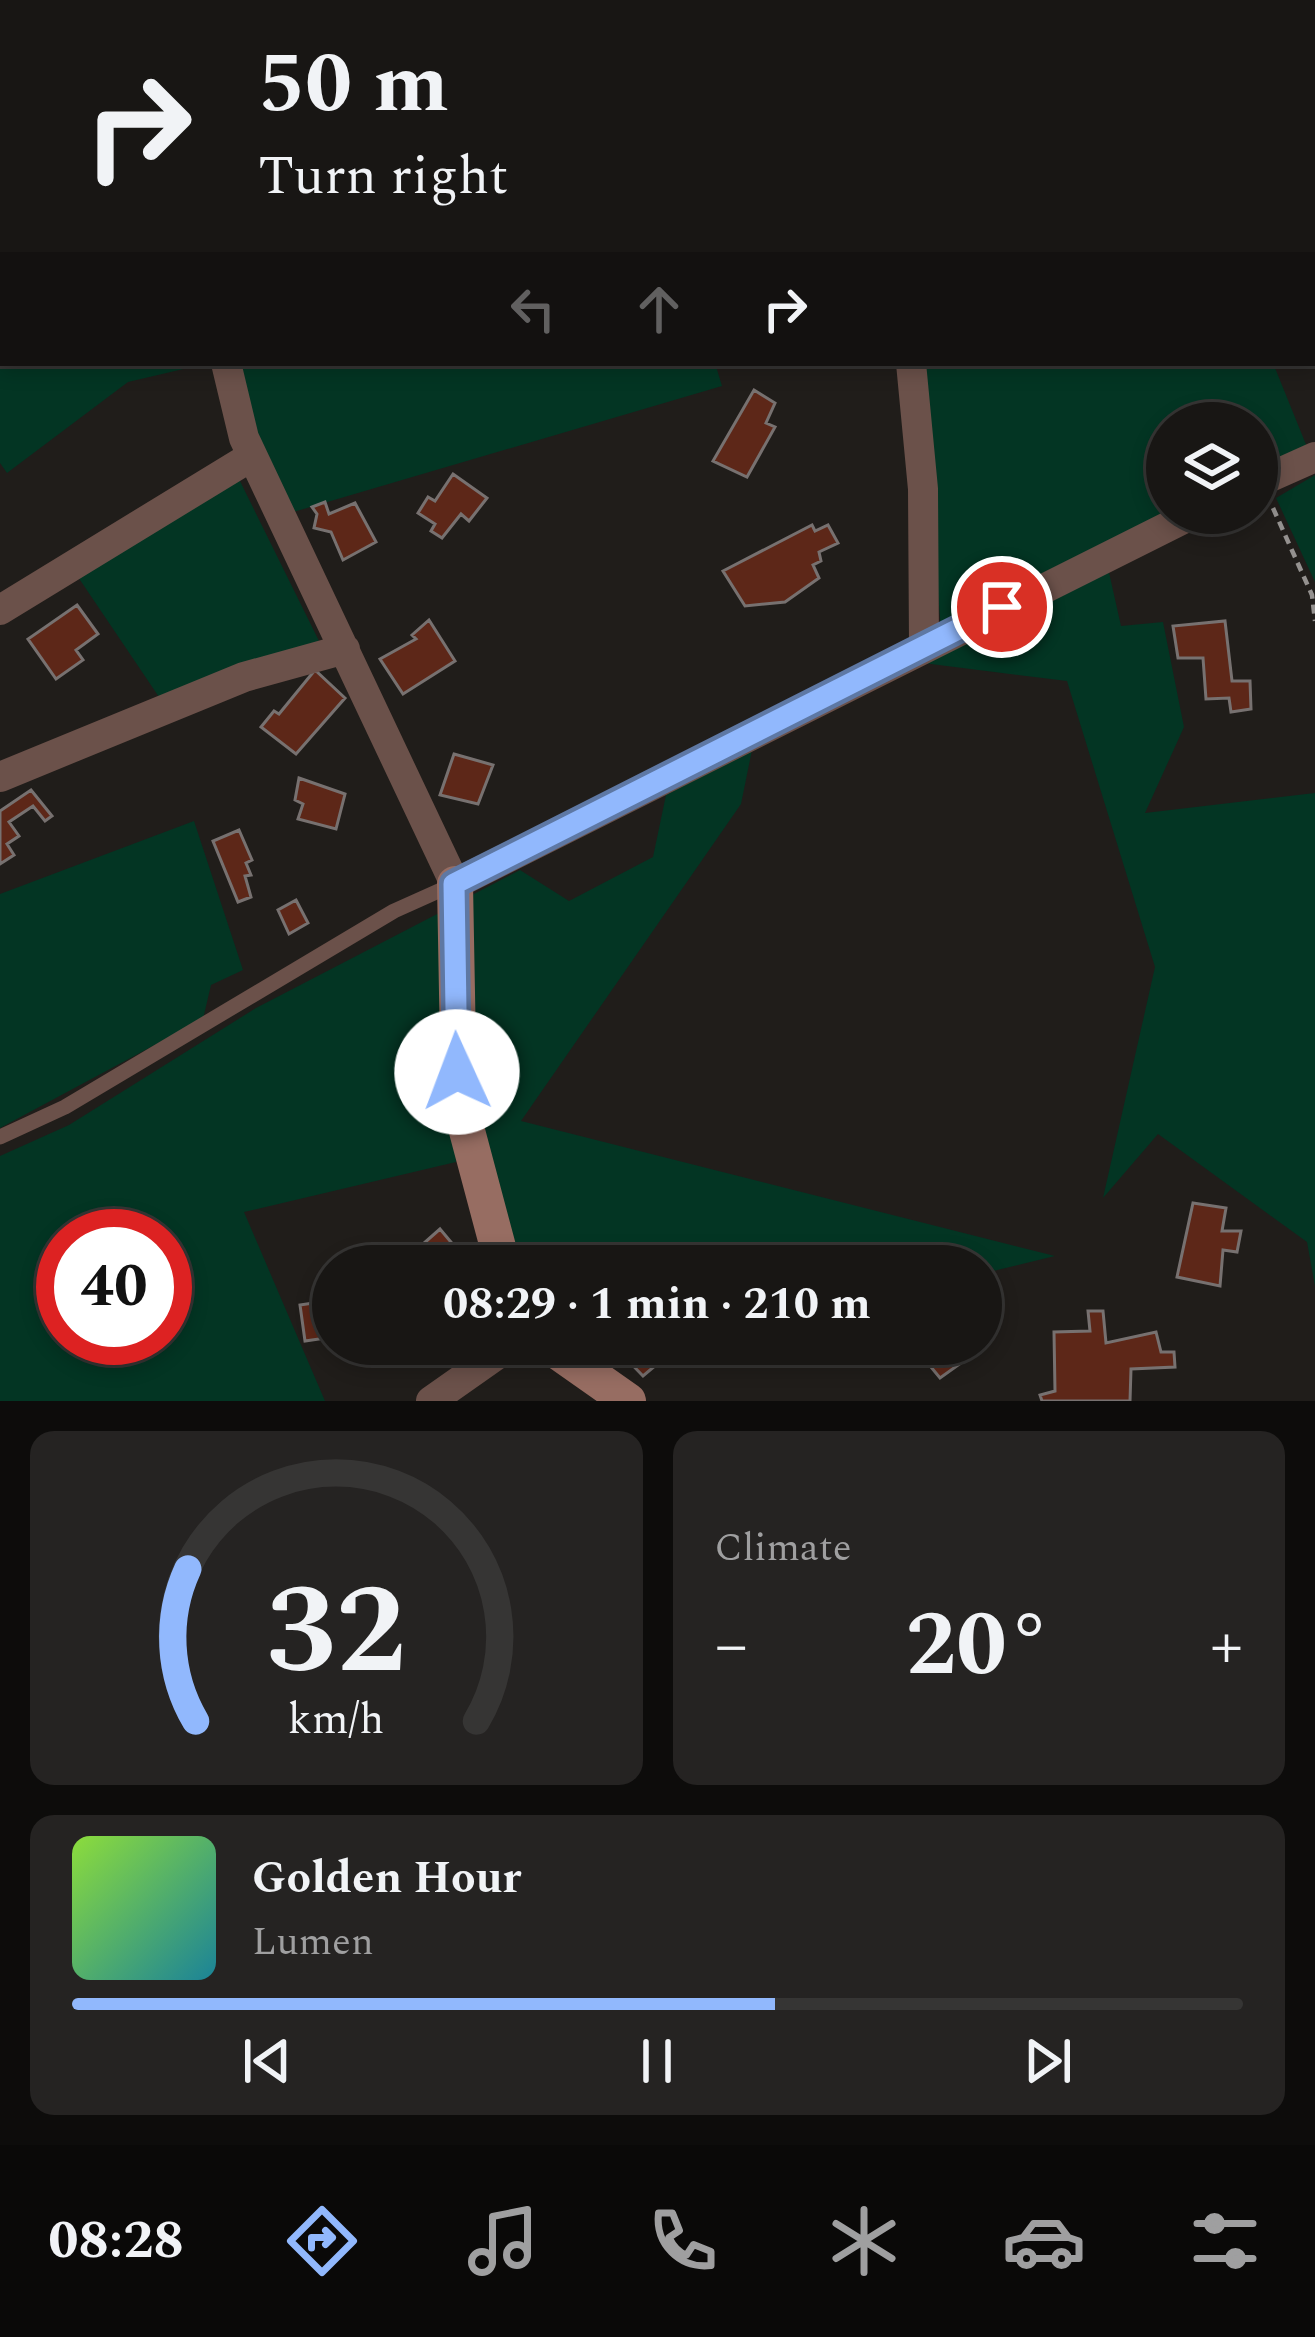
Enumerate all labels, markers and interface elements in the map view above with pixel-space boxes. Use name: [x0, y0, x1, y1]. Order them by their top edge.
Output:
text: 50 m: [258, 21, 449, 149]
icon: right: [60, 48, 216, 204]
text: Turn right: [258, 136, 508, 218]
icon: left: [500, 276, 566, 342]
icon: ahead: [626, 276, 692, 342]
icon: right: [752, 276, 818, 342]
map controls: [1146, 402, 1278, 534]
button: layers: [1146, 402, 1278, 534]
pin: [951, 556, 1053, 658]
icon: arrive: [969, 574, 1035, 640]
position arrow: [394, 1009, 520, 1135]
speed limit sign: 40: [36, 1209, 192, 1365]
text: 08:29 · 1 min · 210 m: [443, 1270, 871, 1339]
text: Climate: [715, 1519, 852, 1578]
text: 32: [266, 1538, 406, 1728]
text: 20°: [906, 1578, 1052, 1715]
text: −: [715, 1596, 748, 1697]
text: +: [1210, 1596, 1243, 1697]
text: km/h: [288, 1688, 385, 1753]
text: Golden Hour: [252, 1844, 521, 1913]
text: Lumen: [252, 1913, 374, 1972]
icon: previous: [234, 2028, 300, 2094]
icon: pause: [624, 2028, 690, 2094]
icon: next: [1015, 2028, 1081, 2094]
icon: directions: [280, 2199, 364, 2283]
icon: music: [461, 2199, 545, 2283]
icon: phone: [641, 2199, 725, 2283]
icon: climate: [822, 2199, 906, 2283]
icon: car: [1002, 2199, 1086, 2283]
icon: filters: [1183, 2199, 1267, 2283]
text: 08:28: [48, 2200, 184, 2282]

